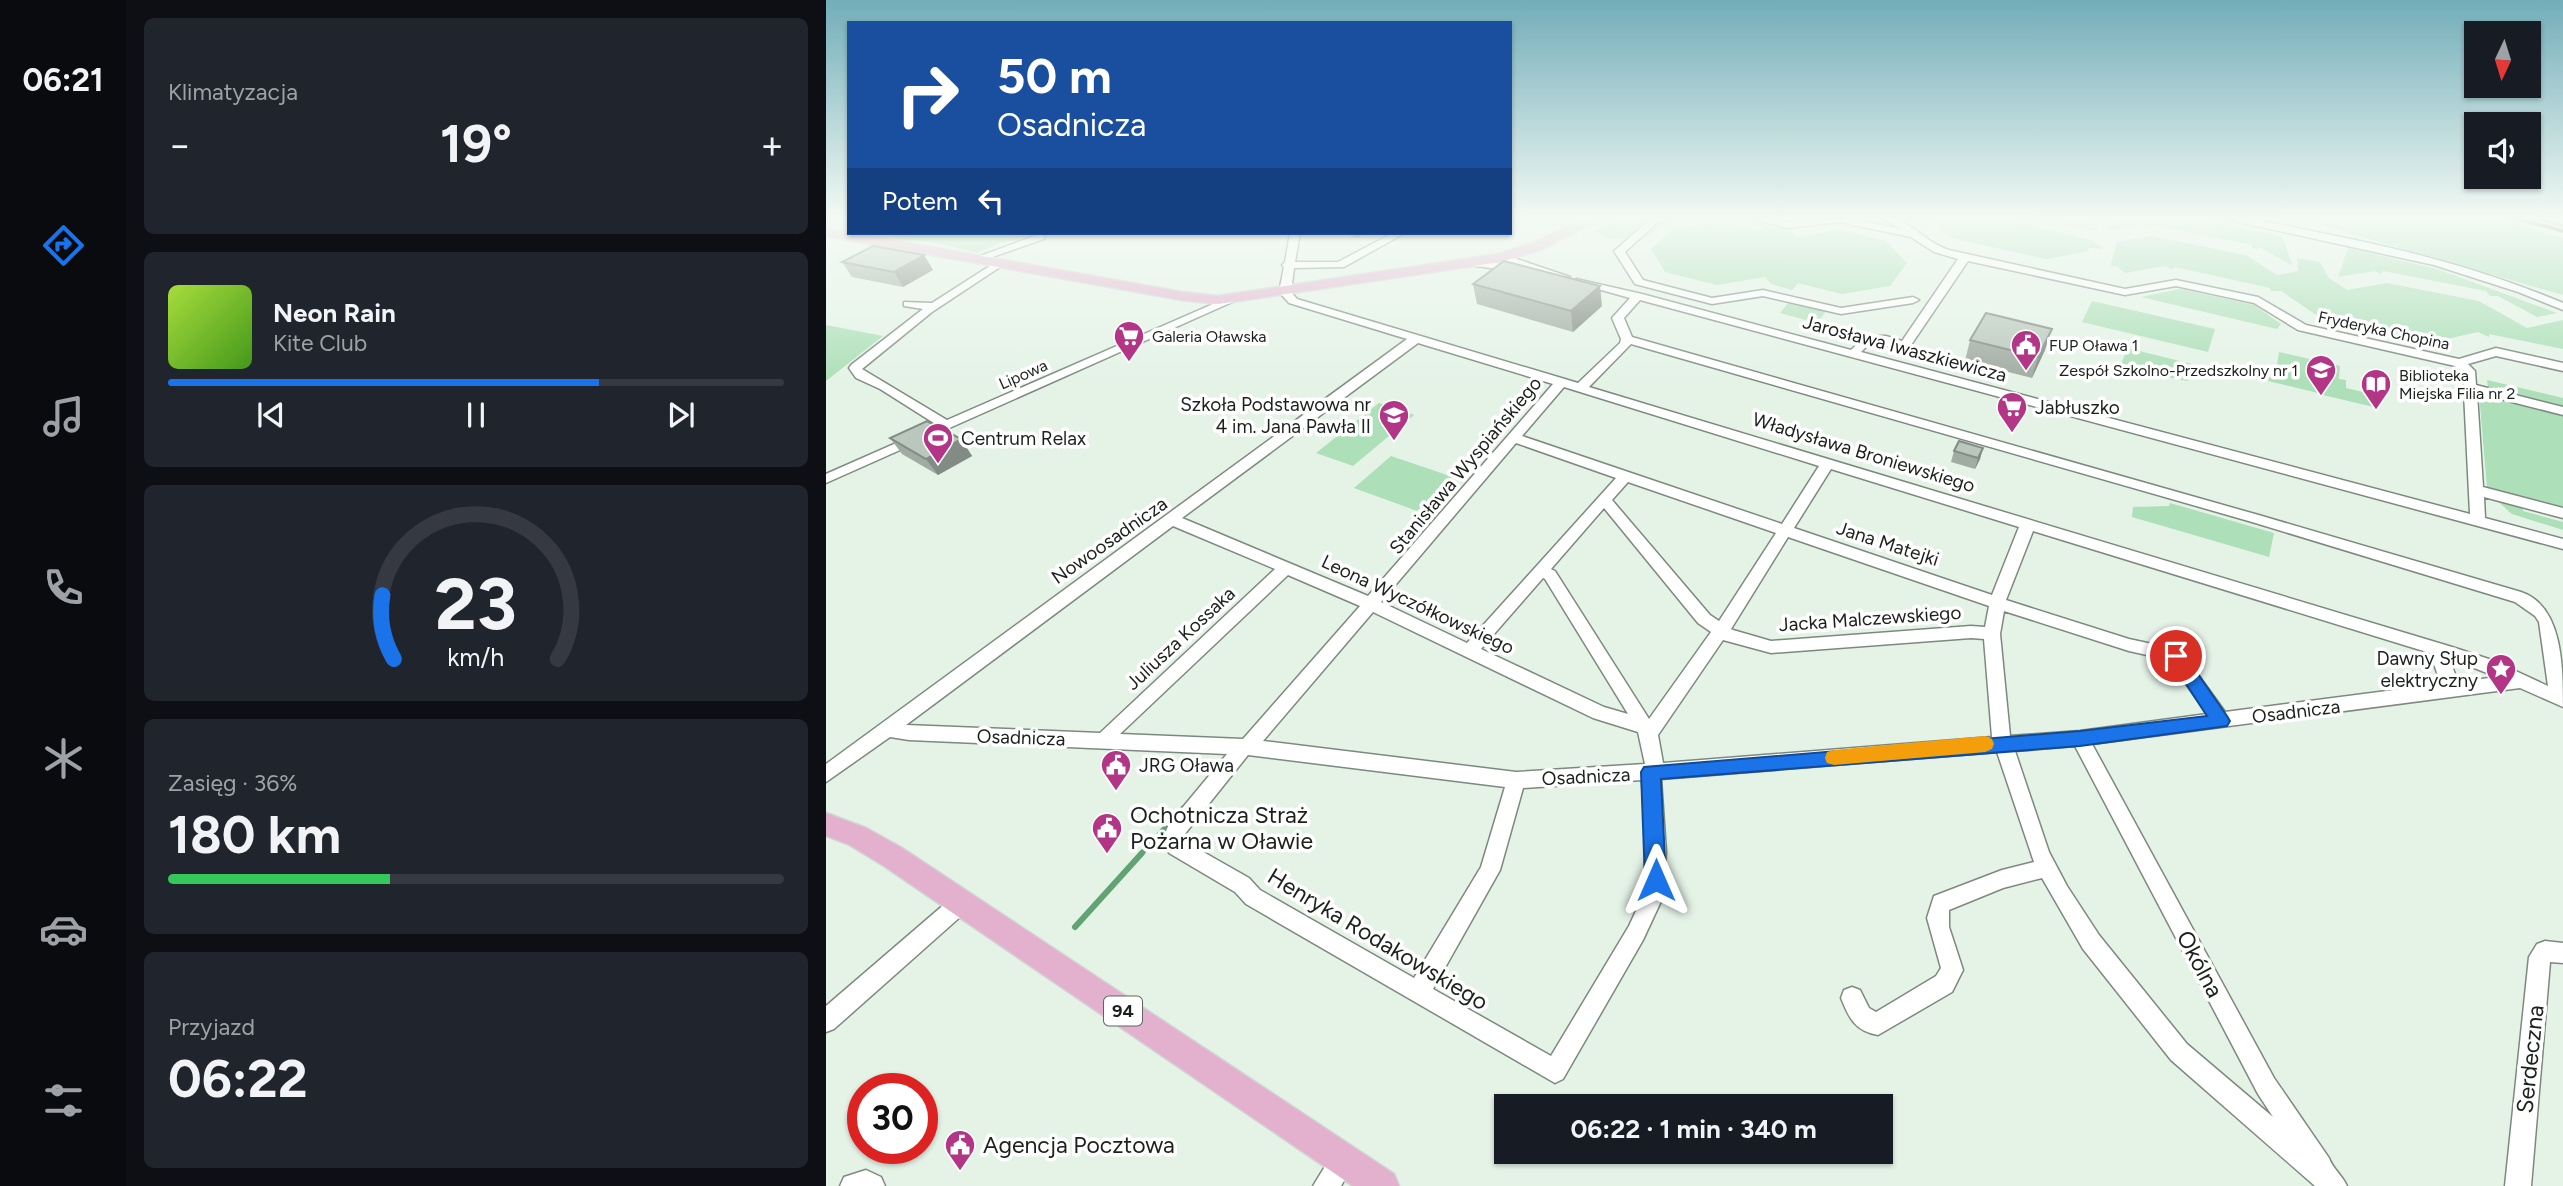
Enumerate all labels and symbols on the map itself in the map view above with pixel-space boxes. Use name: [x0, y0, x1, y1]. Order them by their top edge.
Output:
north arrow: [2464, 21, 2541, 98]
street label: Fryderyka Chopina: [2316, 307, 2451, 354]
street label: Jarosława Iwaszkiewicza: [1801, 310, 2009, 387]
supermarket icon: Galeria Oławska: [1112, 319, 1146, 363]
place label: Galeria Oławska: [1152, 327, 1267, 346]
public building icon: FUP Oława 1: [2009, 328, 2043, 372]
place label: FUP Oława 1: [2049, 336, 2138, 355]
school or university icon: Zespół Szkolno-Przedszkolny nr 1: [2304, 353, 2338, 397]
street label: Lipowa: [996, 355, 1050, 394]
place label: Zespół Szkolno-Przedszkolny nr 1: [2059, 361, 2298, 380]
place label: Biblioteka Miejska Filia nr 2: [2399, 366, 2515, 403]
library icon: Biblioteka Miejska Filia nr 2: [2359, 367, 2393, 411]
street label: Stanisława Wyspiańskiego: [1384, 372, 1546, 559]
supermarket icon: Jabłuszko: [1995, 390, 2029, 434]
place label: Szkoła Podstawowa nr 4 im. Jana Pawła II: [1180, 393, 1372, 438]
place label: Jabłuszko: [2035, 396, 2120, 419]
school or university icon: Szkoła Podstawowa nr 4 im. Jana Pawła II: [1377, 398, 1411, 442]
street label: Władysława Broniewskiego: [1750, 408, 1978, 497]
sports icon: Centrum Relax: [921, 421, 955, 465]
place label: Centrum Relax: [961, 427, 1086, 450]
street label: Nowoosadnicza: [1047, 492, 1172, 589]
street label: Jana Matejki: [1834, 516, 1942, 571]
street label: Leona Wyczółkowskiego: [1318, 550, 1518, 659]
street label: Juliusza Kossaka: [1121, 582, 1240, 695]
street label: Jacka Malczewskiego: [1778, 601, 1962, 636]
pin: [2146, 626, 2206, 686]
place label: Dawny Słup elektryczny: [2376, 647, 2478, 692]
place icon: Dawny Słup elektryczny: [2484, 652, 2518, 696]
street label: Osadnicza: [2251, 695, 2341, 728]
street label: Osadnicza: [976, 724, 1066, 751]
public building icon: JRG Oława: [1099, 748, 1133, 792]
place label: JRG Oława: [1139, 754, 1234, 777]
street label: Osadnicza: [1541, 763, 1631, 790]
place label: Ochotnicza Straż Pożarna w Oławie: [1130, 801, 1313, 855]
public building icon: Ochotnicza Straż Pożarna w Oławie: [1090, 811, 1124, 855]
position arrow: [1619, 843, 1693, 917]
street label: Henryka Rodakowskiego: [1263, 862, 1493, 1016]
street label: Okólna: [2171, 926, 2229, 1002]
road number: 94: [1104, 996, 1142, 1026]
street label: Serdeczna: [2510, 1003, 2550, 1115]
speed limit sign: 30: [847, 1073, 938, 1164]
public building icon: Agencja Pocztowa: [943, 1128, 977, 1172]
place label: Agencja Pocztowa: [983, 1131, 1175, 1159]

